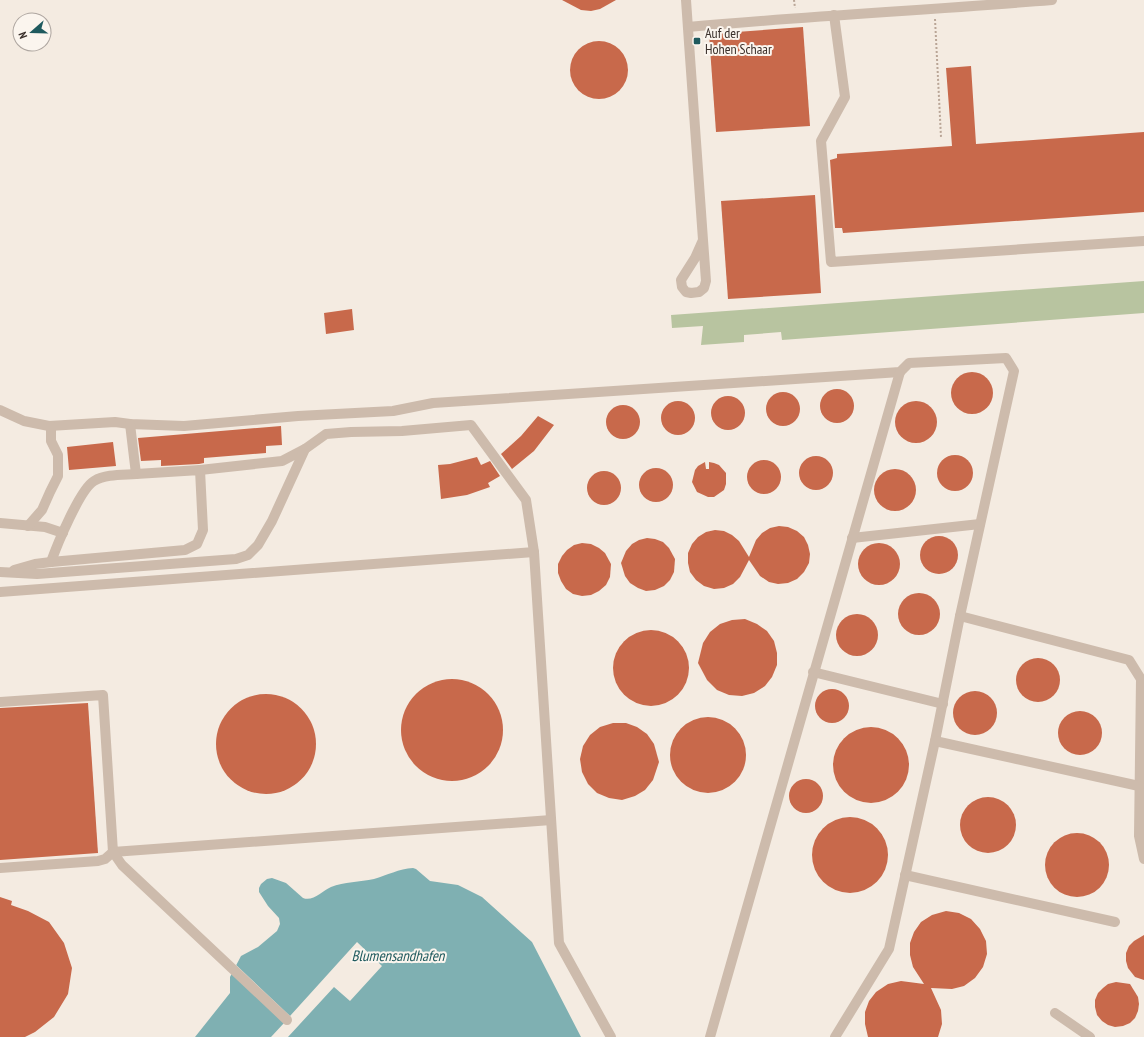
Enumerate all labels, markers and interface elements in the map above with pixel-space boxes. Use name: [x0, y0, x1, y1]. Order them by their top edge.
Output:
north arrow: [12, 12, 52, 52]
place label: Auf der Hohen Schaar: [705, 24, 772, 58]
text: N: [15, 30, 30, 41]
marker: Auf der Hohen Schaar: [692, 36, 702, 46]
water label: Blumensandhafen: [352, 946, 446, 965]

